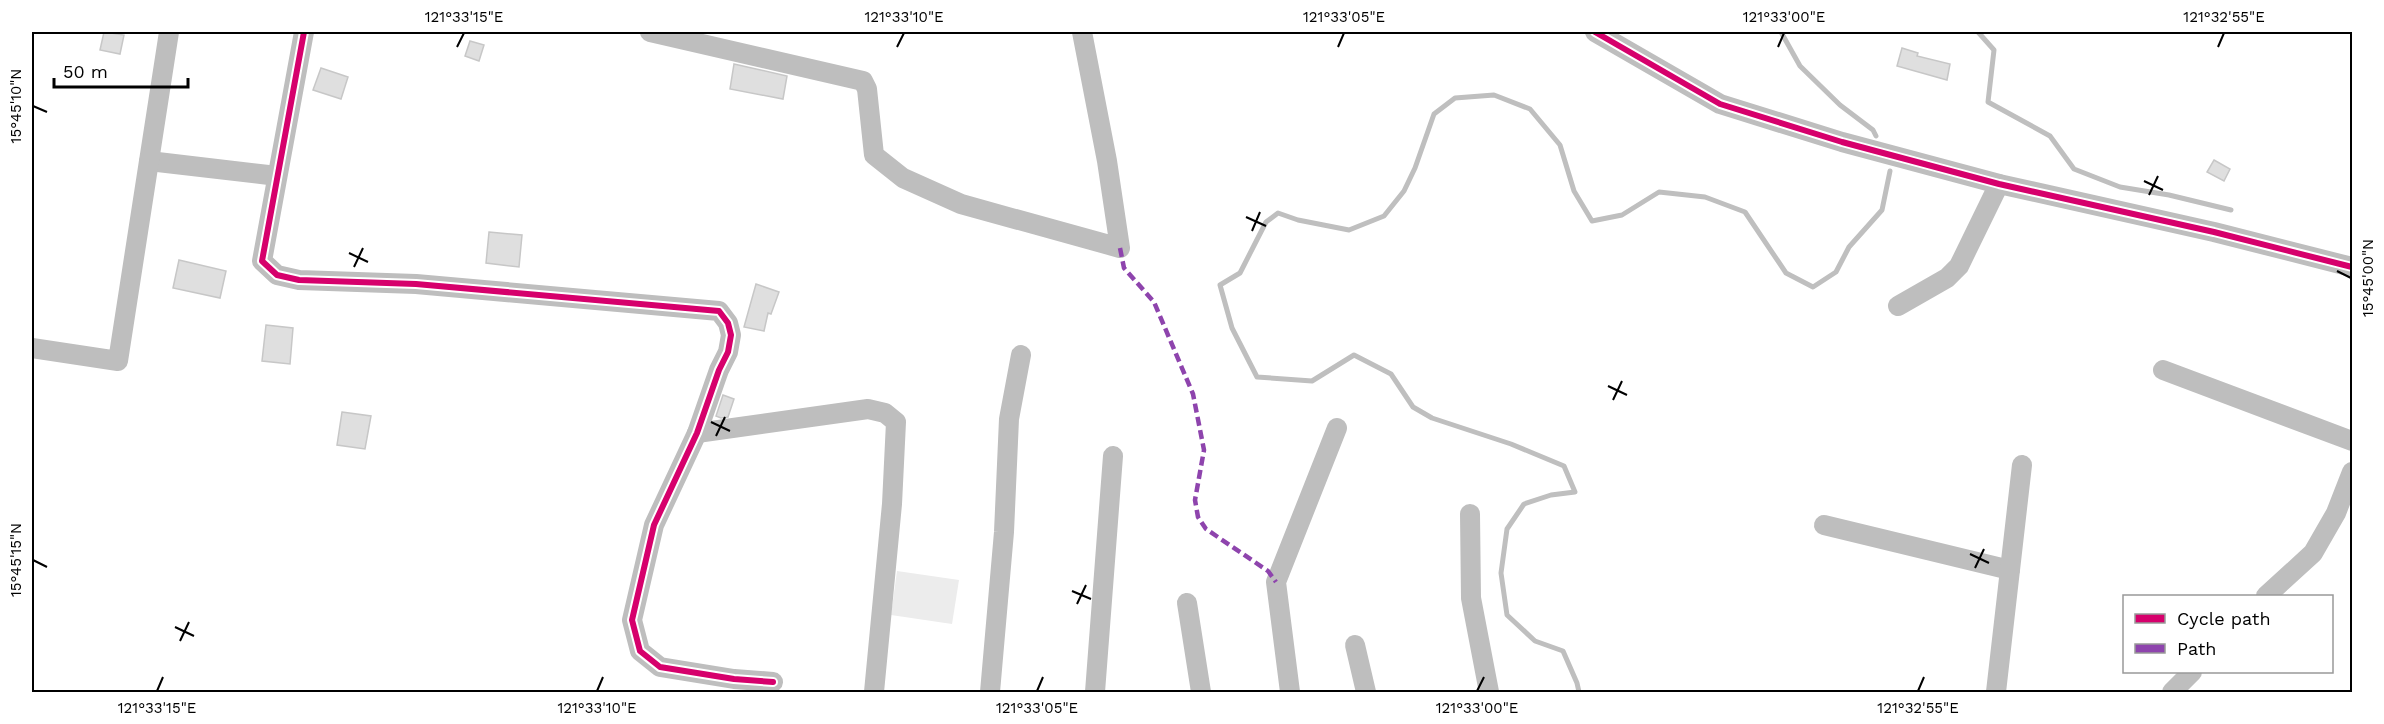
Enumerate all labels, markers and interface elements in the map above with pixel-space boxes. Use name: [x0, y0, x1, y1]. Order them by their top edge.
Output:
text: 121°33'15"E: [425, 8, 503, 26]
text: 121°33'10"E: [864, 8, 944, 26]
text: 121°33'05"E: [1303, 8, 1385, 26]
text: 121°33'00"E: [1743, 8, 1825, 26]
text: 121°32'55"E: [2183, 8, 2265, 26]
scale bar: [54, 51, 188, 89]
text: 50 m: [63, 61, 108, 82]
text: 15°45'10"N: [7, 69, 25, 143]
text: 15°45'00"N: [2359, 239, 2377, 317]
text: 15°45'15"N: [7, 523, 25, 597]
legend: [2123, 595, 2333, 673]
text: Cycle path: [2177, 608, 2271, 629]
text: Path: [2177, 638, 2217, 659]
text: 121°33'15"E: [118, 699, 196, 717]
text: 121°33'10"E: [557, 699, 637, 717]
text: 121°33'05"E: [996, 699, 1078, 717]
text: 121°33'00"E: [1436, 699, 1518, 717]
text: 121°32'55"E: [1877, 699, 1959, 717]

